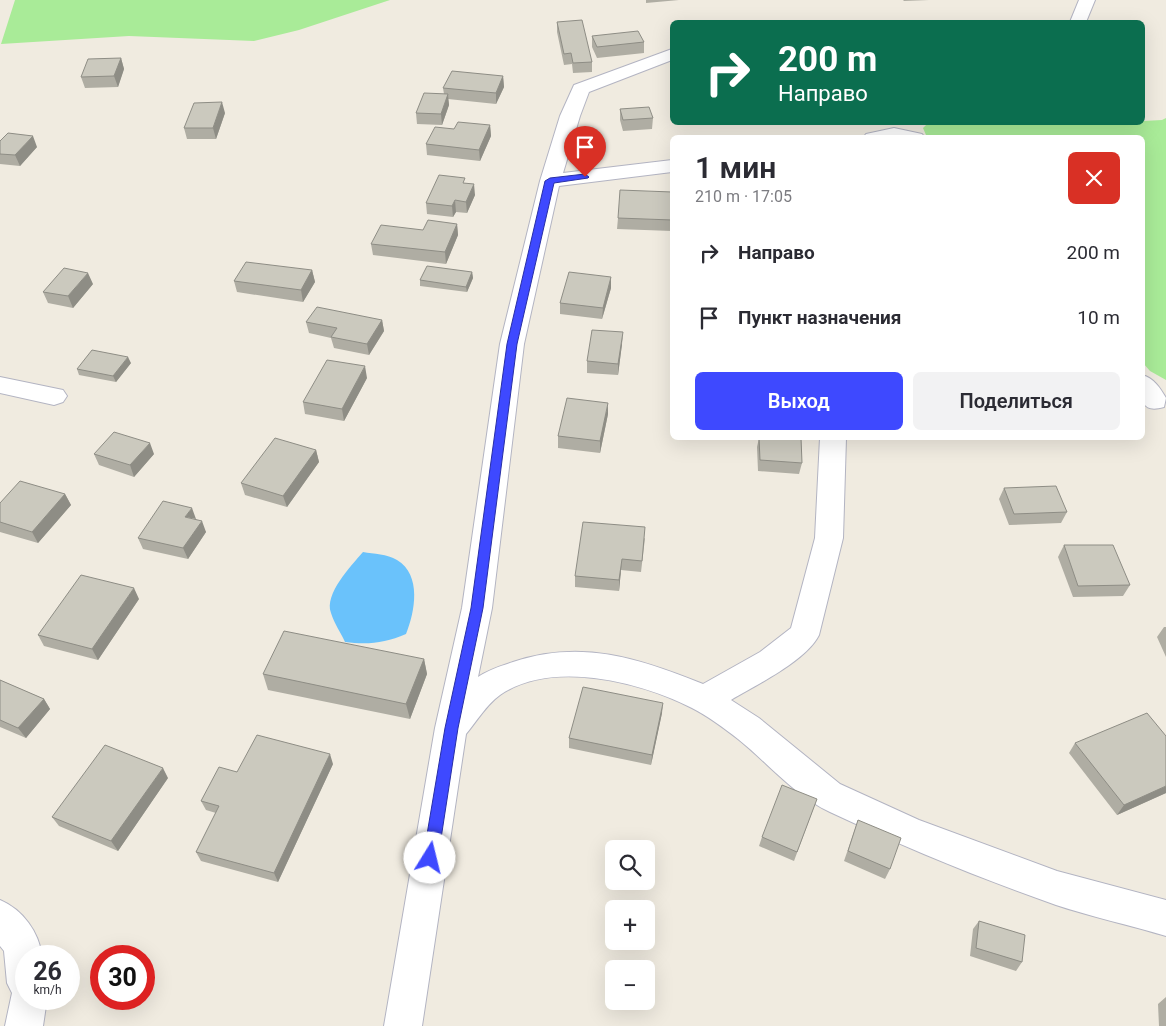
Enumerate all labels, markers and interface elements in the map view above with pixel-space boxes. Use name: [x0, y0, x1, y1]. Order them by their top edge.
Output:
text: 200 m: [778, 39, 877, 80]
icon: right: [695, 40, 760, 105]
text: Направо: [778, 81, 868, 106]
pin: [564, 126, 606, 177]
icon: arrive: [571, 133, 599, 161]
text: 1 мин: [695, 150, 776, 185]
button: close: [1068, 152, 1120, 204]
text: 210 m · 17:05: [695, 187, 792, 206]
icon: right: [695, 239, 723, 267]
text: Направо: [738, 241, 815, 264]
text: 200 m: [1067, 241, 1120, 264]
icon: arrive: [695, 304, 723, 332]
text: Пункт назначения: [738, 306, 901, 329]
text: 10 m: [1077, 306, 1120, 329]
button: Выход: [695, 372, 903, 430]
button: Поделиться: [913, 372, 1120, 430]
position arrow: [403, 831, 455, 883]
map controls: [605, 840, 655, 1010]
button: search: [605, 840, 655, 890]
button: +: [605, 900, 655, 950]
speed limit sign: 30: [90, 945, 155, 1010]
text: 26: [33, 957, 62, 986]
button: −: [605, 960, 655, 1010]
text: km/h: [33, 983, 62, 997]

